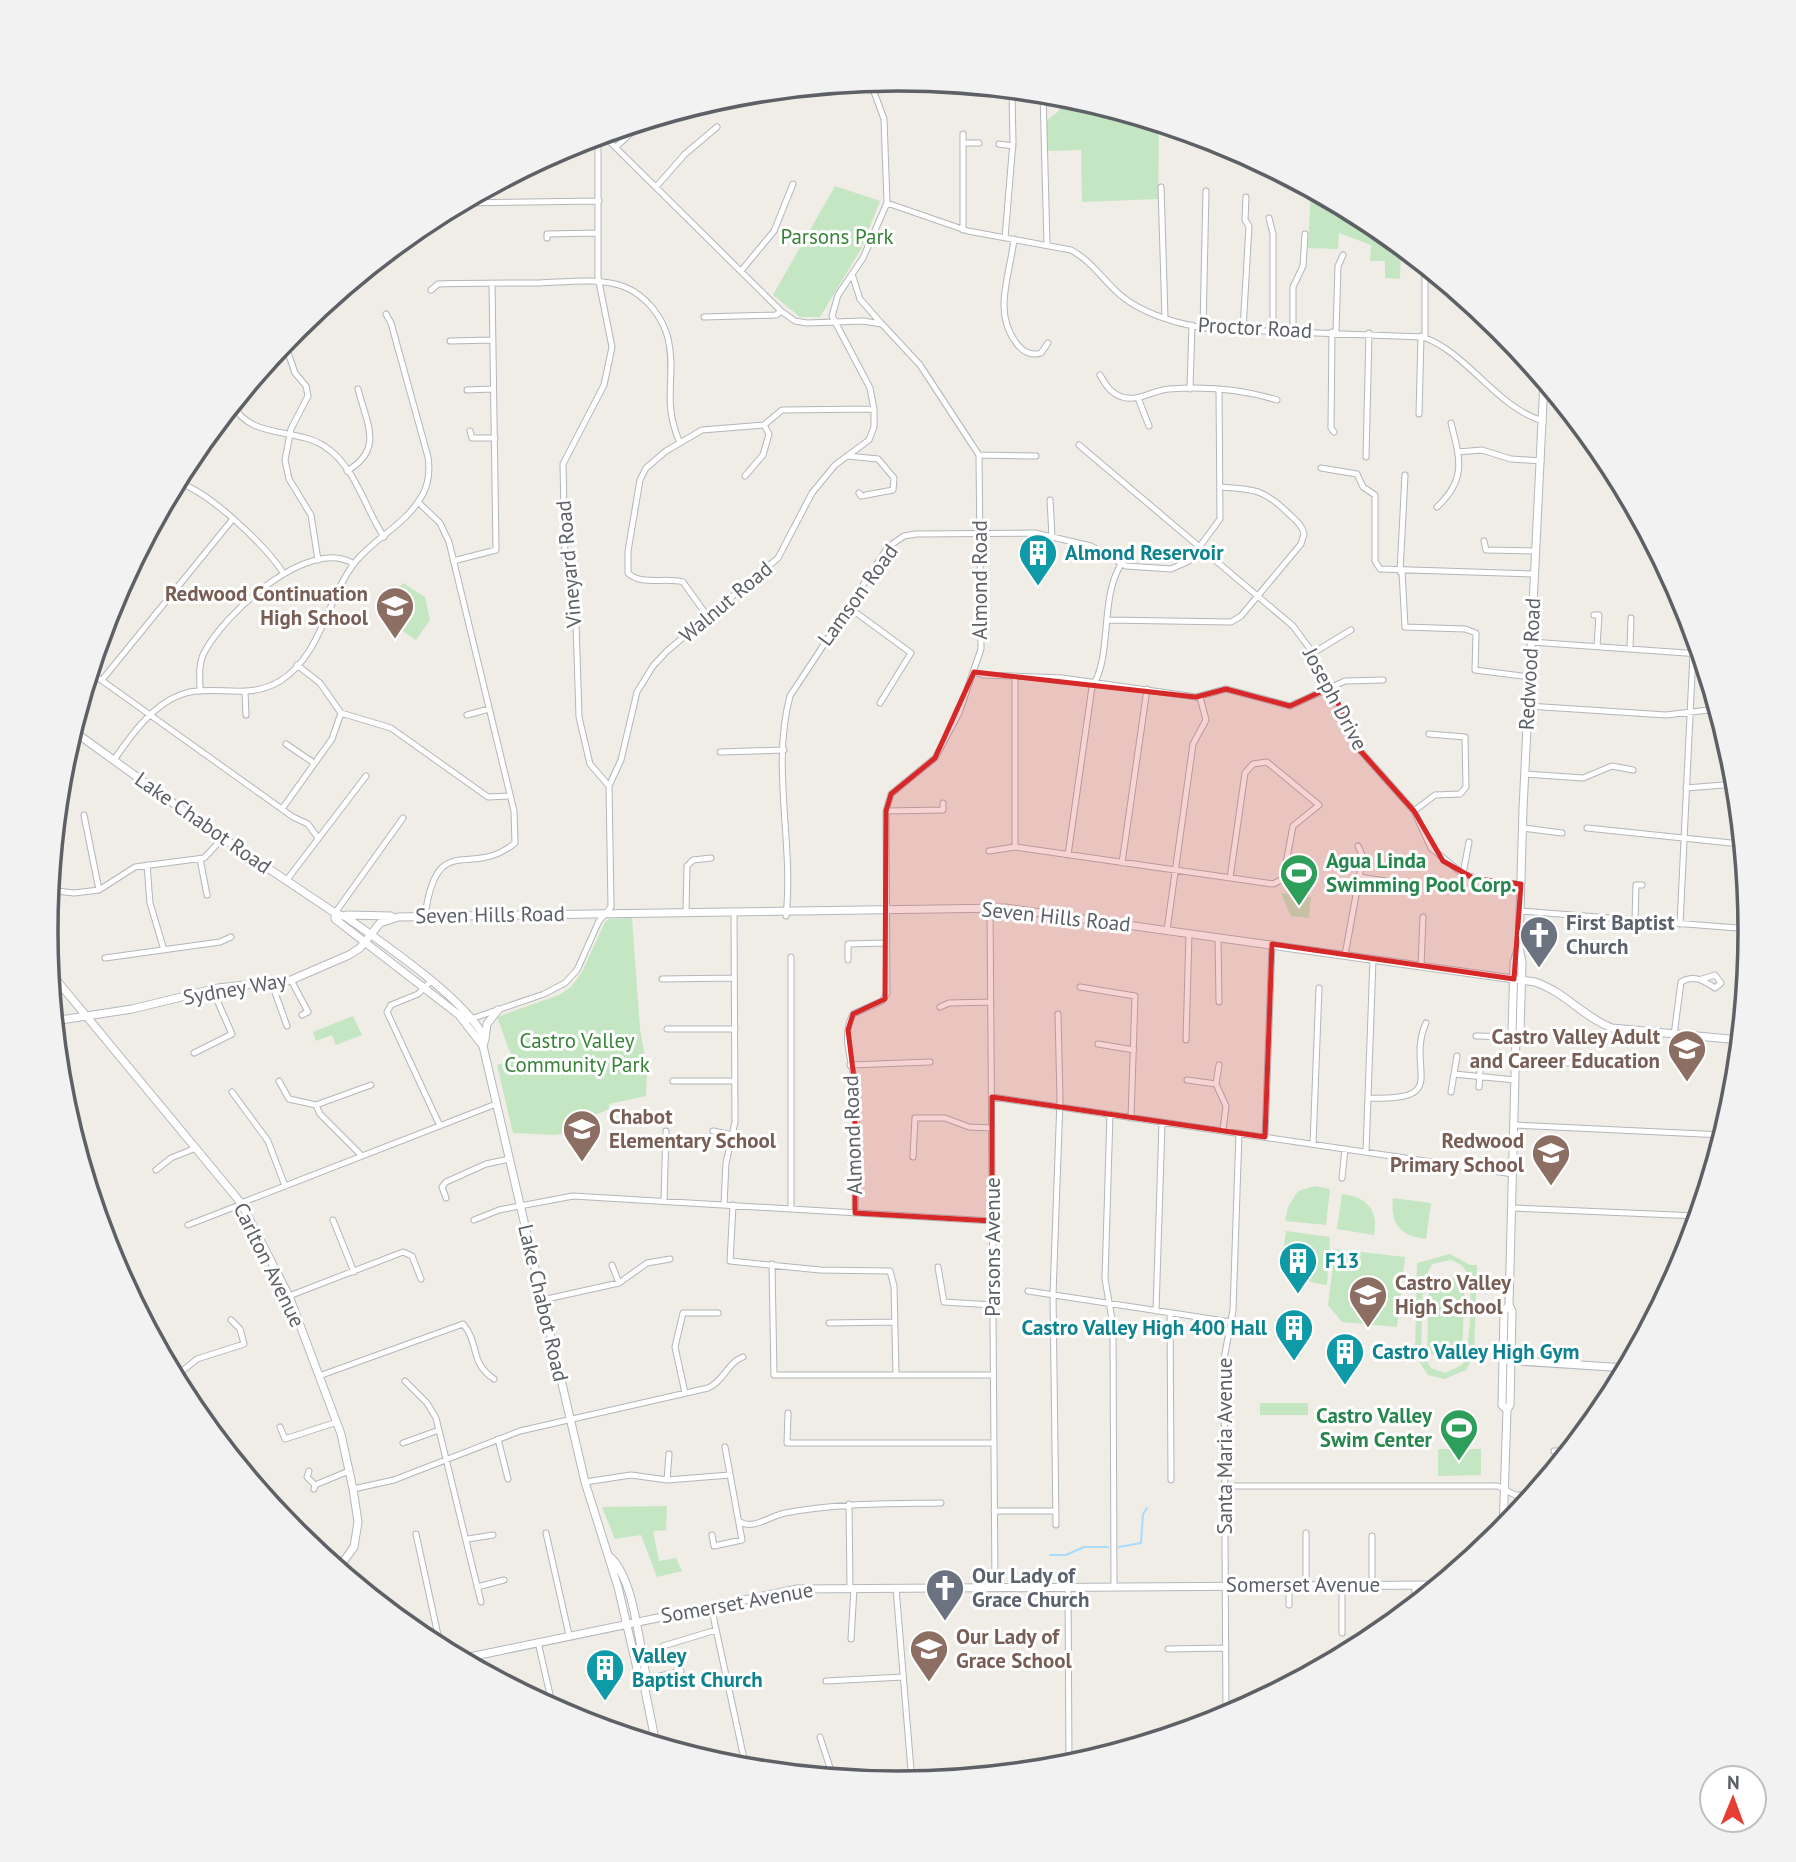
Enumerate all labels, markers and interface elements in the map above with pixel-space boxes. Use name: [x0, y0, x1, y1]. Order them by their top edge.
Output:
park label: Parsons Park: [780, 223, 894, 250]
street label: Proctor Road: [1197, 311, 1313, 344]
street label: Vineyard Road: [549, 499, 588, 630]
street label: Almond Road: [966, 520, 993, 640]
building icon: Almond Reservoir: [1017, 532, 1059, 587]
street label: Lamson Road: [812, 538, 904, 651]
place label: Almond Reservoir: [1065, 539, 1224, 566]
street label: Walnut Road: [674, 555, 778, 648]
place label: Redwood Continuation High School: [165, 580, 369, 631]
school or university icon: Redwood Continuation High School: [374, 585, 416, 640]
street label: Redwood Road: [1513, 597, 1546, 731]
street label: Joseph Drive: [1297, 642, 1374, 755]
street label: Lake Chabot Road: [130, 765, 277, 880]
place label: Agua Linda Swimming Pool Corp.: [1326, 847, 1516, 898]
sports icon: Agua Linda Swimming Pool Corp.: [1278, 852, 1320, 907]
street label: Seven Hills Road: [980, 895, 1132, 938]
street label: Seven Hills Road: [415, 900, 565, 929]
place label: First Baptist Church: [1566, 909, 1675, 960]
church icon: First Baptist Church: [1518, 914, 1560, 969]
street label: Sydney Way: [181, 966, 289, 1011]
place label: Castro Valley Adult and Career Education: [1470, 1023, 1661, 1074]
park label: Castro Valley Community Park: [504, 1027, 650, 1078]
school or university icon: Castro Valley Adult and Career Education: [1666, 1028, 1708, 1083]
street label: Almond Road: [837, 1075, 868, 1195]
place label: Chabot Elementary School: [609, 1103, 777, 1154]
school or university icon: Chabot Elementary School: [561, 1108, 603, 1163]
place label: Redwood Primary School: [1390, 1127, 1525, 1178]
school or university icon: Redwood Primary School: [1530, 1132, 1572, 1187]
street label: Parsons Avenue: [979, 1177, 1006, 1317]
street label: Carlton Avenue: [228, 1198, 311, 1332]
street label: Lake Chabot Road: [512, 1222, 575, 1384]
building icon: F13: [1277, 1240, 1319, 1295]
place label: F13: [1325, 1247, 1359, 1274]
place label: Castro Valley High School: [1395, 1269, 1512, 1320]
school or university icon: Castro Valley High School: [1347, 1274, 1389, 1329]
building icon: Castro Valley High 400 Hall: [1273, 1307, 1315, 1362]
place label: Castro Valley High 400 Hall: [1022, 1314, 1268, 1341]
building icon: Castro Valley High Gym: [1324, 1331, 1366, 1386]
place label: Castro Valley High Gym: [1372, 1338, 1579, 1365]
street label: Santa Maria Avenue: [1211, 1358, 1238, 1534]
place label: Castro Valley Swim Center: [1316, 1402, 1433, 1453]
sports icon: Castro Valley Swim Center: [1438, 1407, 1480, 1462]
place label: Our Lady of Grace Church: [972, 1562, 1089, 1613]
church icon: Our Lady of Grace Church: [924, 1567, 966, 1622]
street label: Somerset Avenue: [1226, 1571, 1380, 1598]
street label: Somerset Avenue: [659, 1576, 815, 1629]
place label: Our Lady of Grace School: [956, 1623, 1073, 1674]
school or university icon: Our Lady of Grace School: [908, 1628, 950, 1683]
place label: Valley Baptist Church: [631, 1642, 763, 1693]
building icon: Valley Baptist Church: [584, 1647, 626, 1702]
north arrow: [1698, 1764, 1768, 1834]
text: N: [1727, 1770, 1740, 1794]

